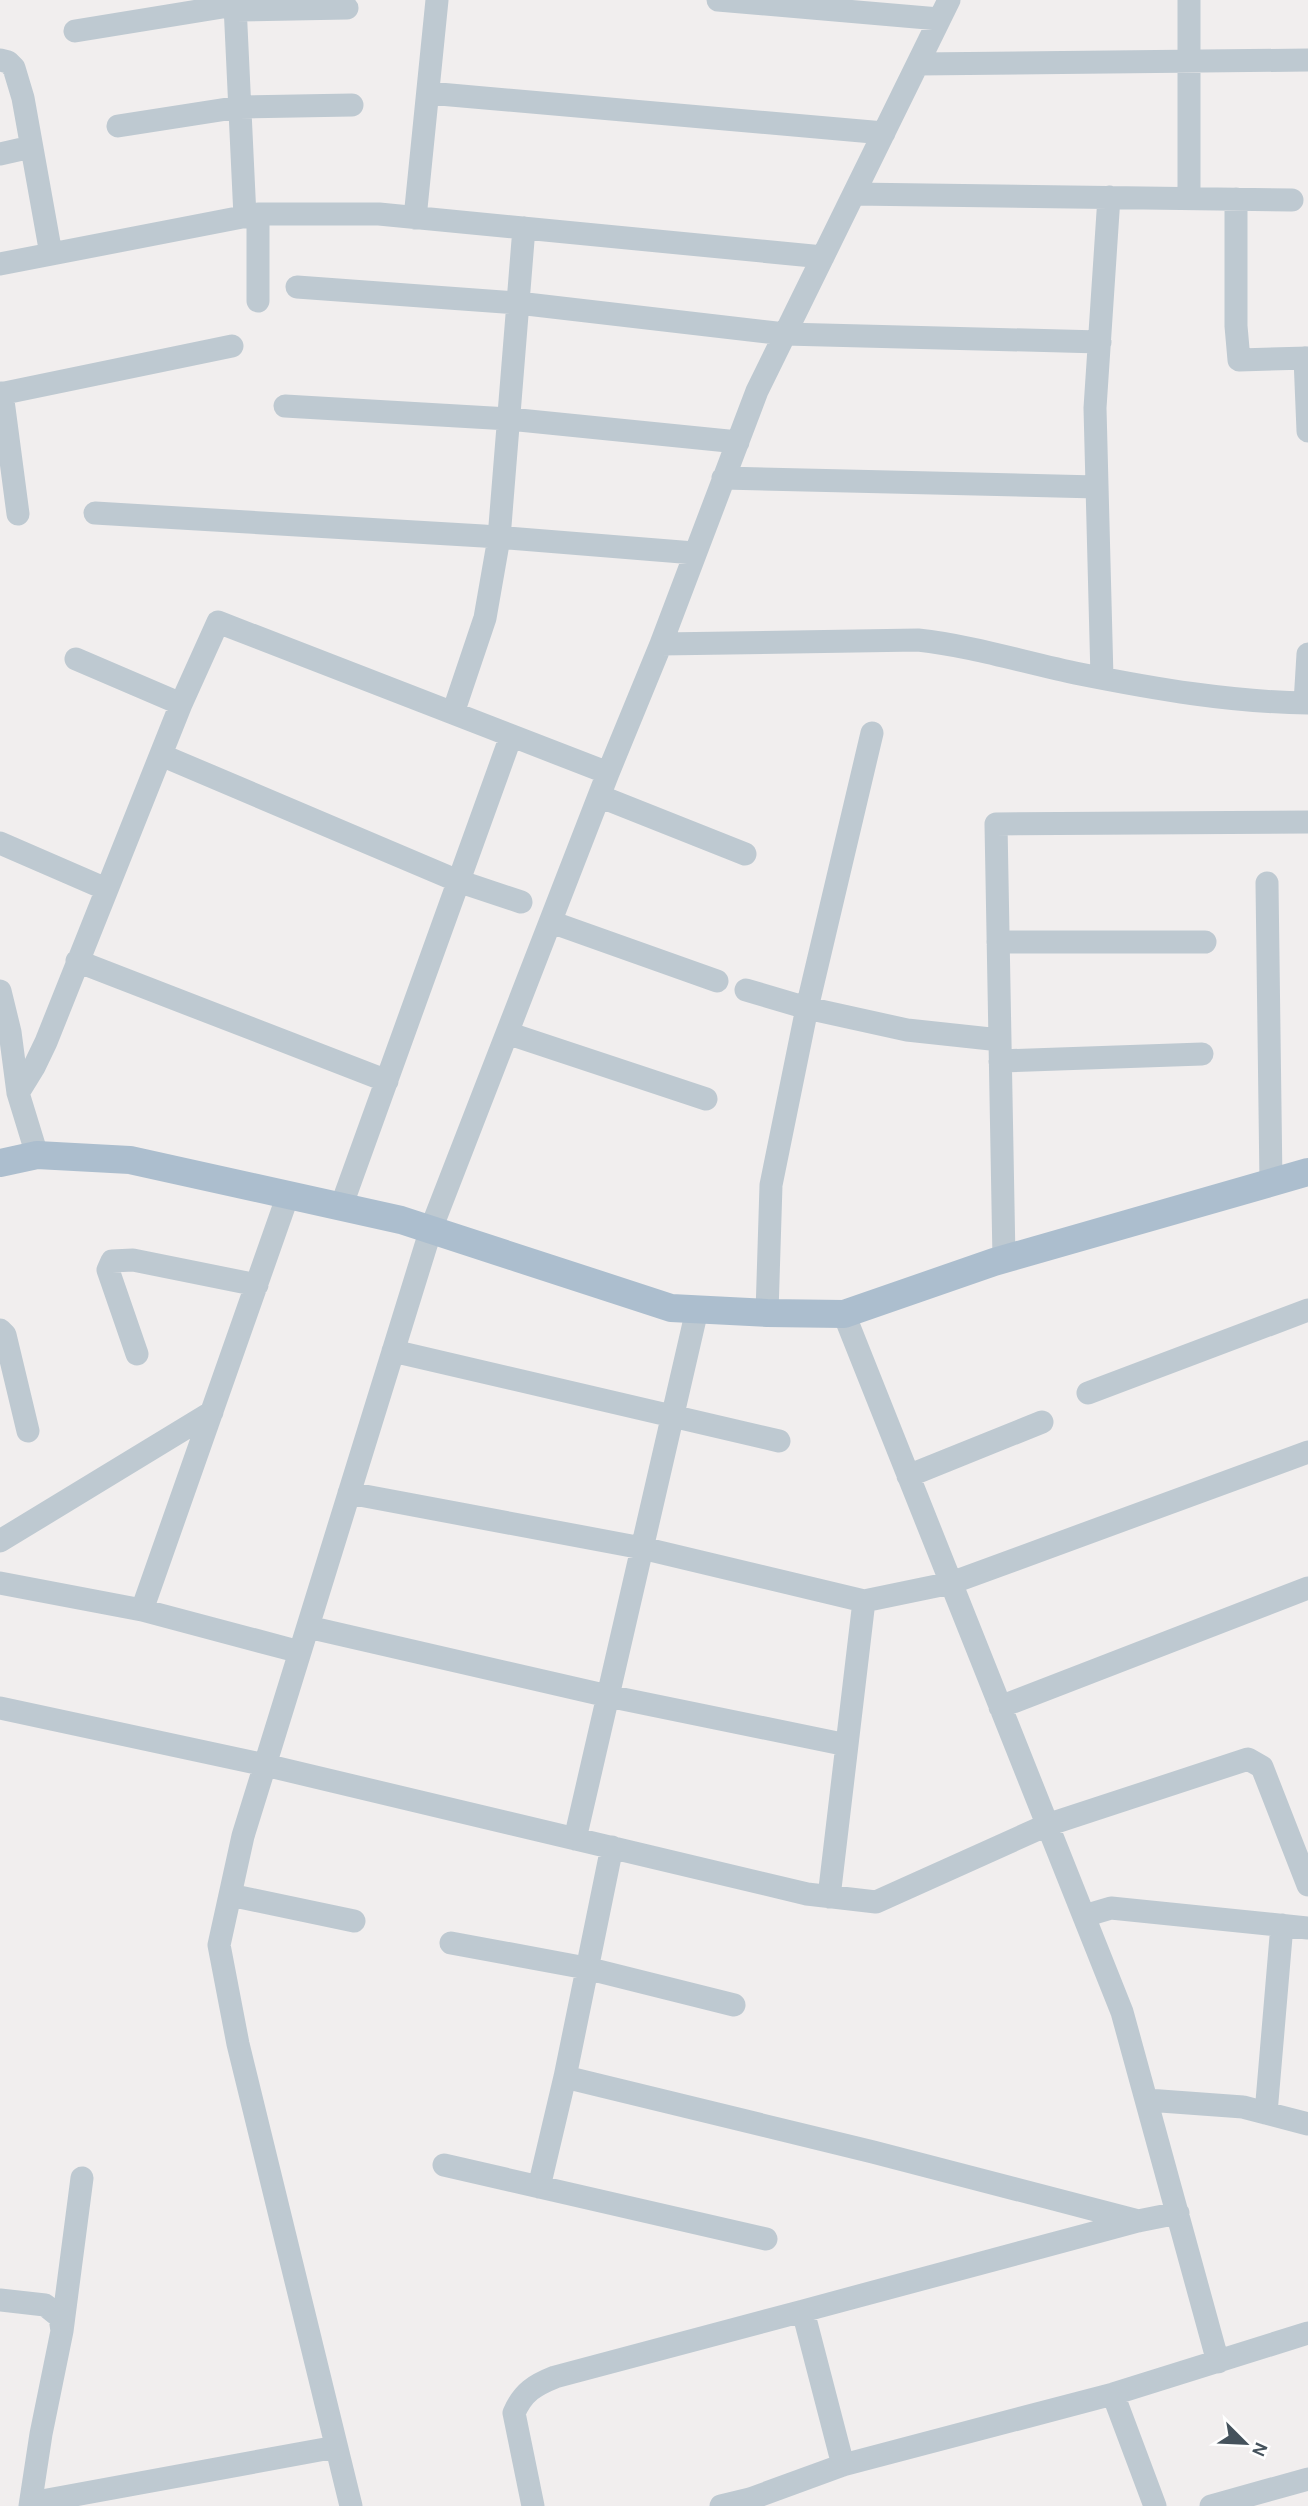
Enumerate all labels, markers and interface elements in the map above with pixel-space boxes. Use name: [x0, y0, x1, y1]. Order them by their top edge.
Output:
north arrow: [1210, 2408, 1280, 2478]
text: N: [1247, 2439, 1272, 2460]

